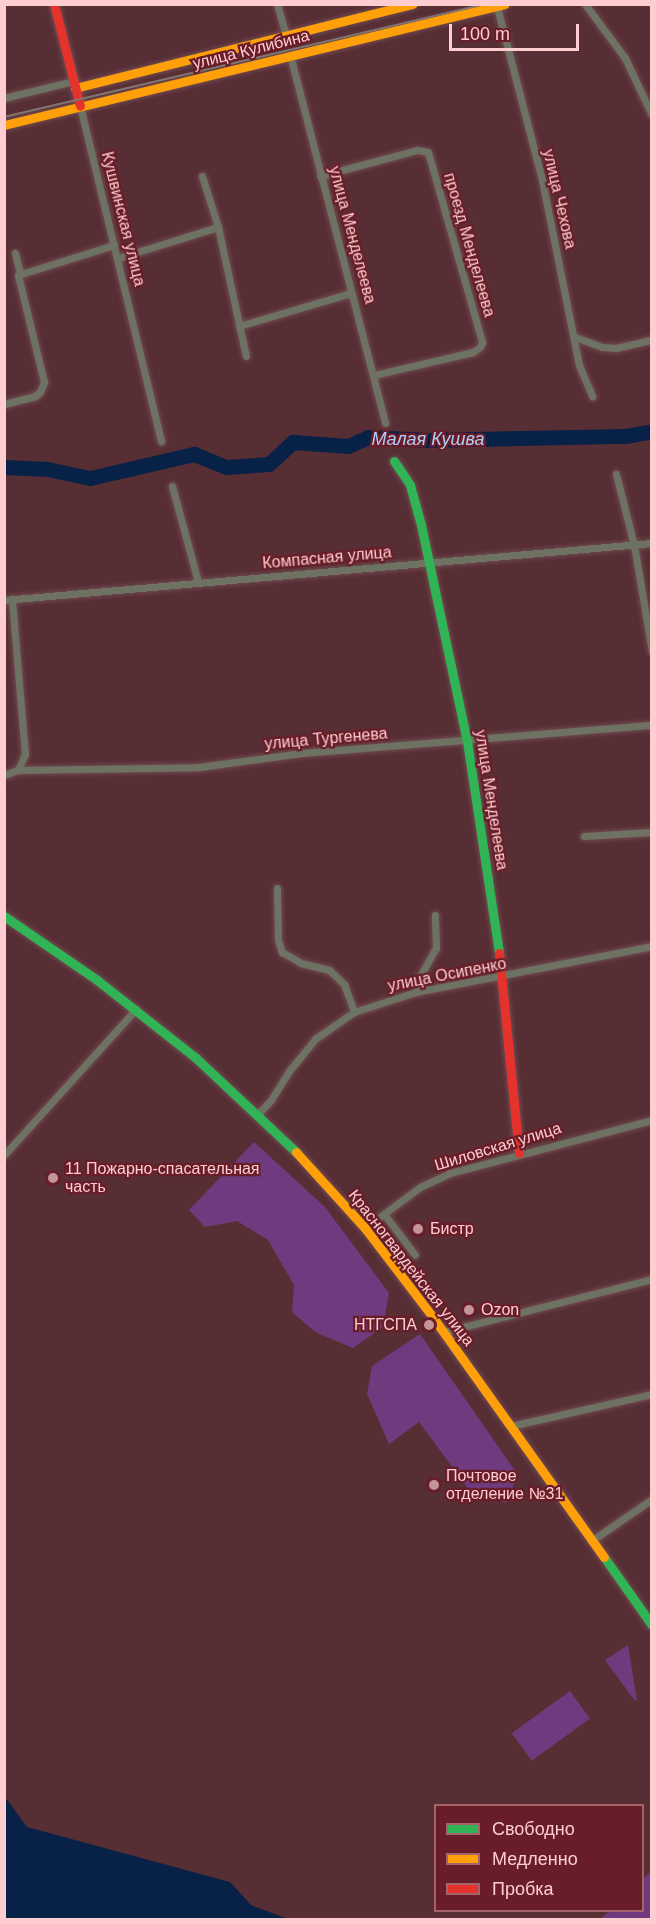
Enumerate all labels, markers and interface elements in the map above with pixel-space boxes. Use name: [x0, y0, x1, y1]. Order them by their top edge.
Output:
scale bar: [452, 12, 582, 50]
text: 100 m: [460, 24, 510, 44]
street label: улица Кулибина: [191, 26, 311, 74]
street label: улица Чехова: [538, 147, 580, 251]
street label: Кушвинская улица: [97, 150, 149, 288]
street label: улица Менделеева: [324, 164, 380, 306]
street label: проезд Менделеева: [439, 171, 499, 319]
water label: Малая Кушва: [371, 428, 485, 450]
street label: Компасная улица: [262, 543, 392, 573]
street label: улица Тургенева: [264, 724, 388, 754]
street label: улица Менделеева: [470, 729, 512, 871]
street label: улица Осипенко: [386, 954, 508, 996]
street label: Шиловская улица: [432, 1119, 564, 1175]
place label: 11 Пожарно-спасательная часть: [65, 1159, 260, 1197]
marker: 11 Пожарно-спасательная часть: [46, 1171, 60, 1185]
street label: Красногвардейская улица: [344, 1186, 478, 1350]
place label: Бистр: [430, 1219, 474, 1239]
marker: Бистр: [411, 1222, 425, 1236]
place label: Ozon: [481, 1300, 519, 1320]
marker: Ozon: [462, 1303, 476, 1317]
place label: НТГСПА: [354, 1315, 417, 1335]
marker: НТГСПА: [422, 1318, 436, 1332]
place label: Почтовое отделение №31: [446, 1466, 563, 1504]
marker: Почтовое отделение №31: [427, 1478, 441, 1492]
legend: [434, 1804, 644, 1912]
text: Свободно: [492, 1819, 575, 1839]
text: Медленно: [492, 1849, 578, 1869]
text: Пробка: [492, 1879, 554, 1899]

